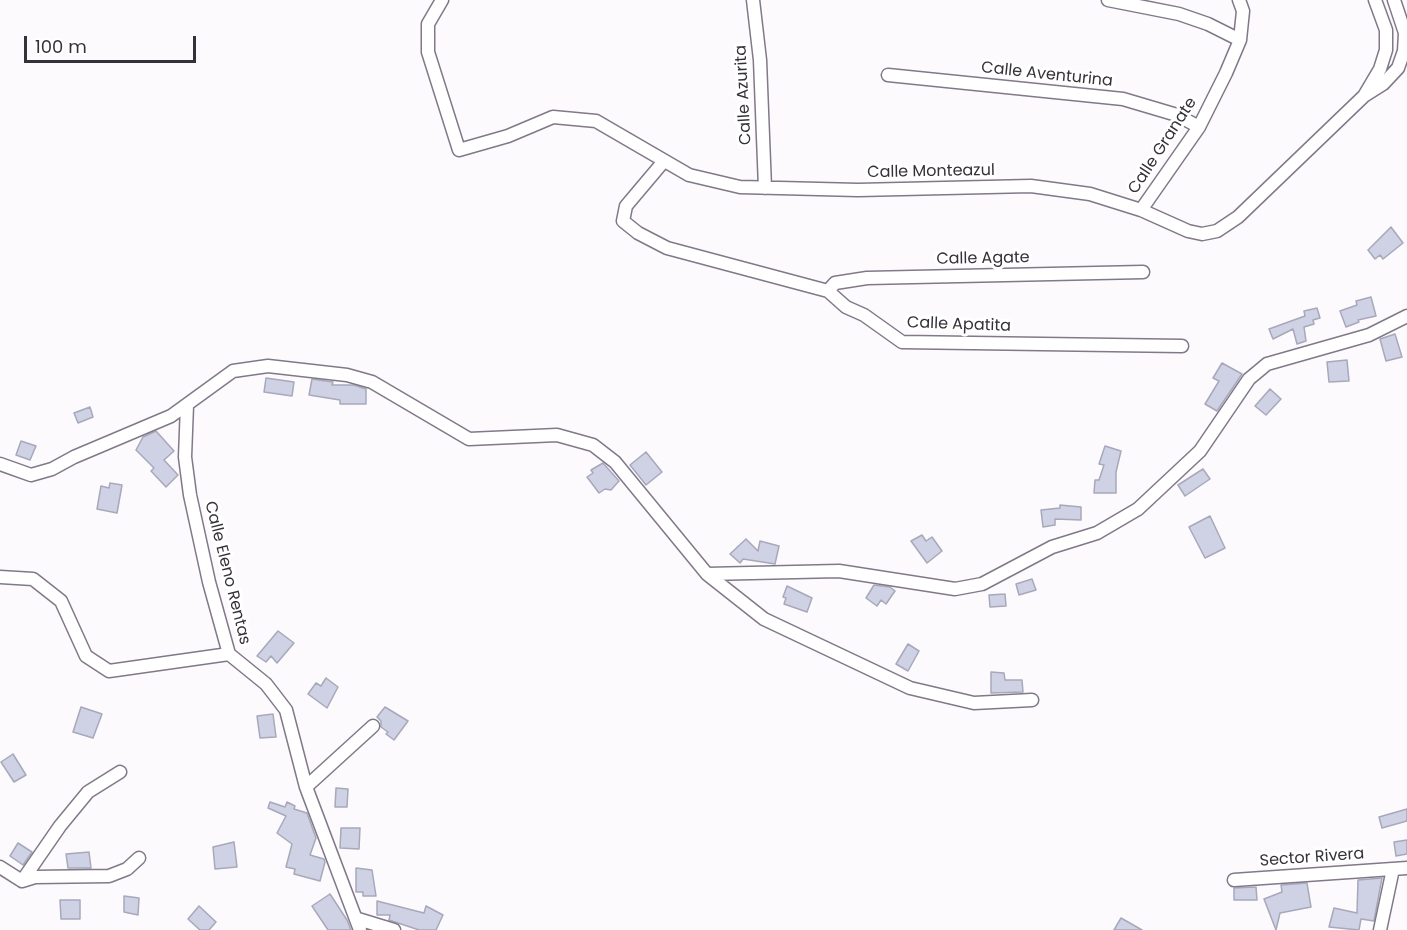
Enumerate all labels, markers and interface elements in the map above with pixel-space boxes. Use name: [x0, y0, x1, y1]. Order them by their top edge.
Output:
scale bar: [27, 24, 200, 62]
text: 100 m: [35, 34, 87, 59]
street label: Calle Azurita: [732, 45, 756, 145]
street label: Calle Aventurina: [980, 59, 1114, 91]
street label: Calle Granate: [1125, 94, 1201, 198]
street label: Calle Monteazul: [867, 161, 995, 183]
street label: Calle Agate: [936, 249, 1030, 269]
street label: Calle Apatita: [907, 314, 1011, 336]
street label: Calle Eleno Rentas: [200, 499, 254, 647]
street label: Sector Rivera: [1259, 845, 1365, 871]

